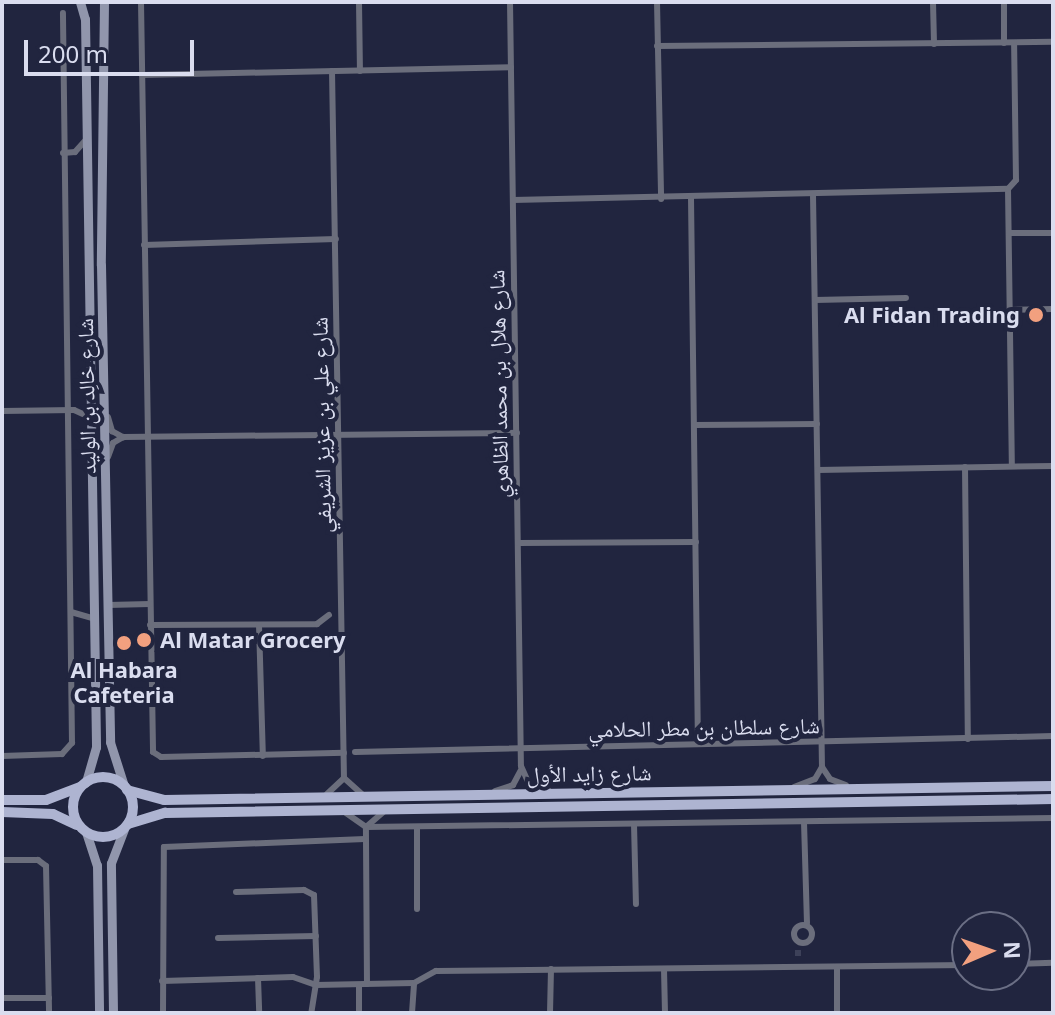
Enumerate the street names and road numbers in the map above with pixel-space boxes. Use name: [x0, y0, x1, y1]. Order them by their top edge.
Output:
street label: شارع هلال بن محمد الظاهري: [483, 270, 513, 498]
street label: شارع علي بن عزيز الشريفي: [306, 317, 336, 533]
street label: شارع خالِد بن الوليد: [71, 318, 101, 474]
street label: شارع سلطان بن مطر الحلامي: [588, 712, 820, 742]
street label: شارع زايد الأول: [526, 759, 652, 787]

